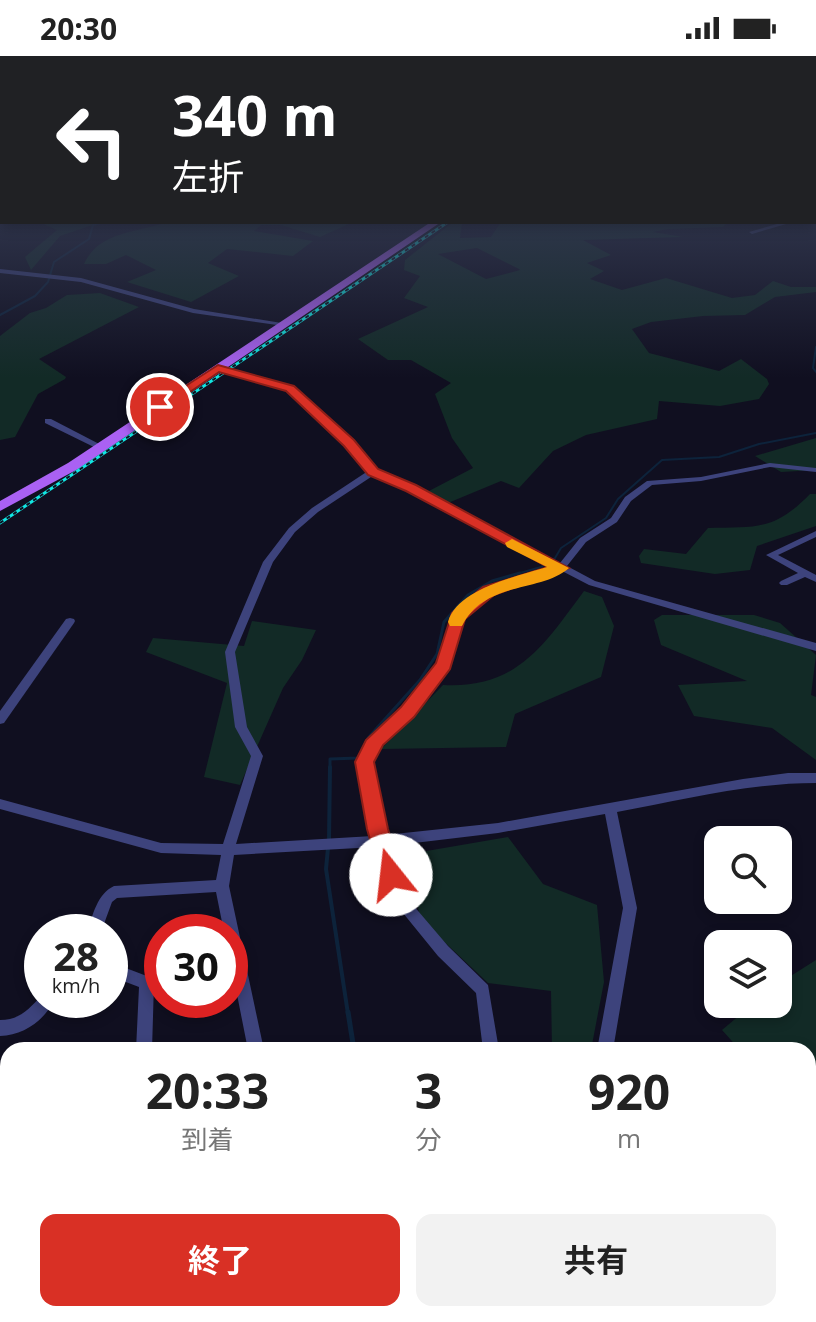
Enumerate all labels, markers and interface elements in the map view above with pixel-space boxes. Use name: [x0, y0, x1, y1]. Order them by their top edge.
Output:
text: 20:30: [40, 8, 117, 49]
text: 340 m: [172, 76, 338, 152]
icon: left: [40, 88, 144, 192]
text: 左折: [172, 152, 244, 201]
pin: [126, 373, 194, 441]
icon: arrive: [138, 385, 182, 429]
map controls: [704, 826, 792, 1018]
button: search: [704, 826, 792, 914]
position arrow: [349, 833, 433, 917]
speed limit sign: 30: [144, 914, 248, 1018]
text: 28: [53, 928, 99, 983]
button: layers: [704, 930, 792, 1018]
text: km/h: [52, 972, 100, 999]
text: 20:33: [146, 1058, 269, 1123]
text: 3: [415, 1058, 442, 1123]
text: 920: [588, 1059, 670, 1124]
text: m: [617, 1120, 641, 1156]
text: 到着: [181, 1121, 233, 1157]
text: 分: [416, 1121, 442, 1157]
button: 終了: [40, 1214, 400, 1306]
button: 共有: [416, 1214, 776, 1306]

